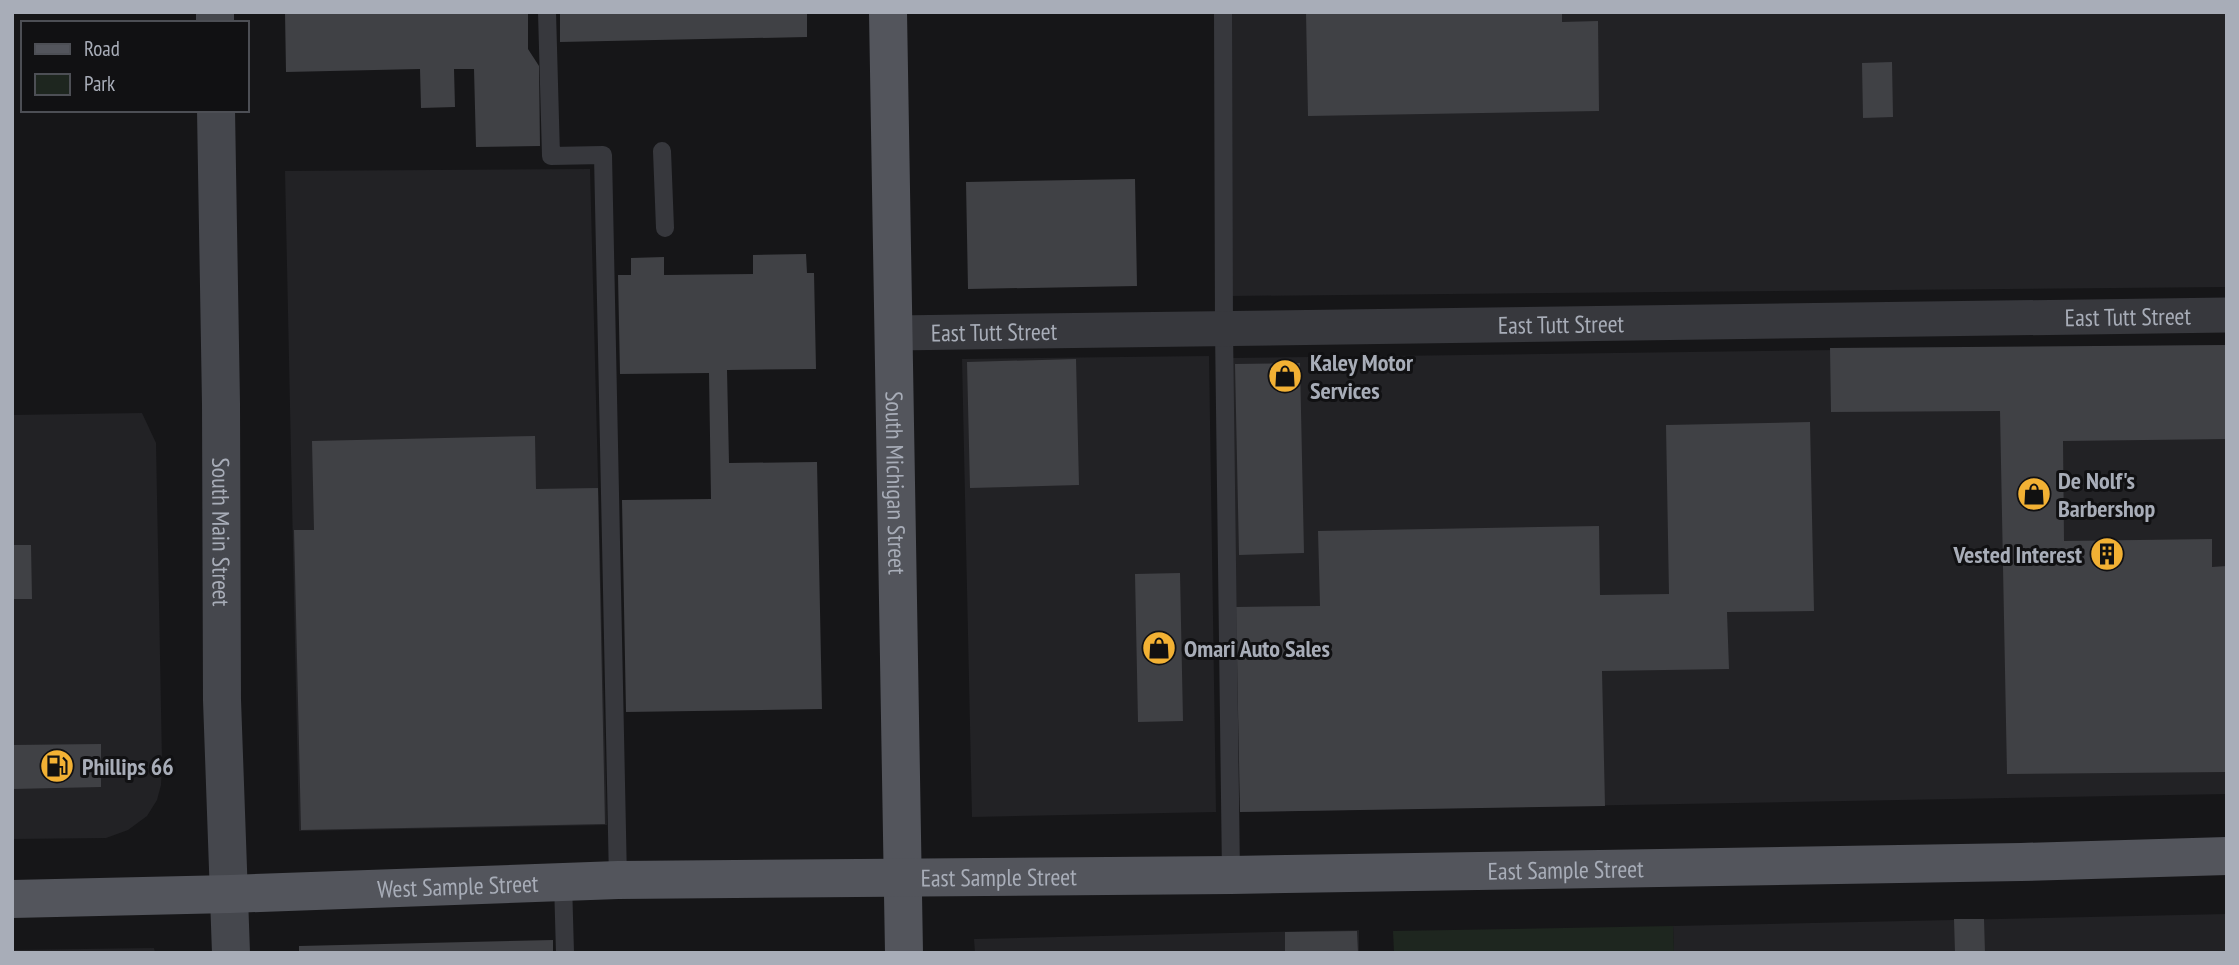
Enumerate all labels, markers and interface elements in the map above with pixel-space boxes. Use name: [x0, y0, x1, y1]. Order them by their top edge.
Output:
legend: [21, 21, 248, 112]
text: Road: [84, 35, 120, 62]
text: Park: [84, 70, 115, 97]
street label: East Tutt Street: [2065, 300, 2192, 333]
street label: East Tutt Street: [1498, 308, 1625, 340]
street label: East Tutt Street: [931, 315, 1058, 348]
place label: Kaley Motor Services: [1310, 347, 1414, 406]
shop icon: Kaley Motor Services: [1266, 357, 1304, 395]
street label: South Michigan Street: [879, 391, 913, 575]
street label: South Main Street: [206, 457, 237, 607]
place label: De Nolf's Barbershop: [2058, 465, 2155, 524]
shop icon: De Nolf's Barbershop: [2015, 475, 2053, 513]
building icon: Vested Interest: [2088, 535, 2126, 573]
place label: Vested Interest: [1952, 539, 2082, 570]
shop icon: Omari Auto Sales: [1140, 629, 1178, 667]
place label: Omari Auto Sales: [1184, 633, 1330, 664]
fuel station icon: Phillips 66: [38, 747, 76, 785]
place label: Phillips 66: [82, 751, 174, 782]
street label: East Sample Street: [1487, 853, 1644, 886]
street label: East Sample Street: [921, 861, 1077, 893]
street label: West Sample Street: [377, 867, 539, 904]

